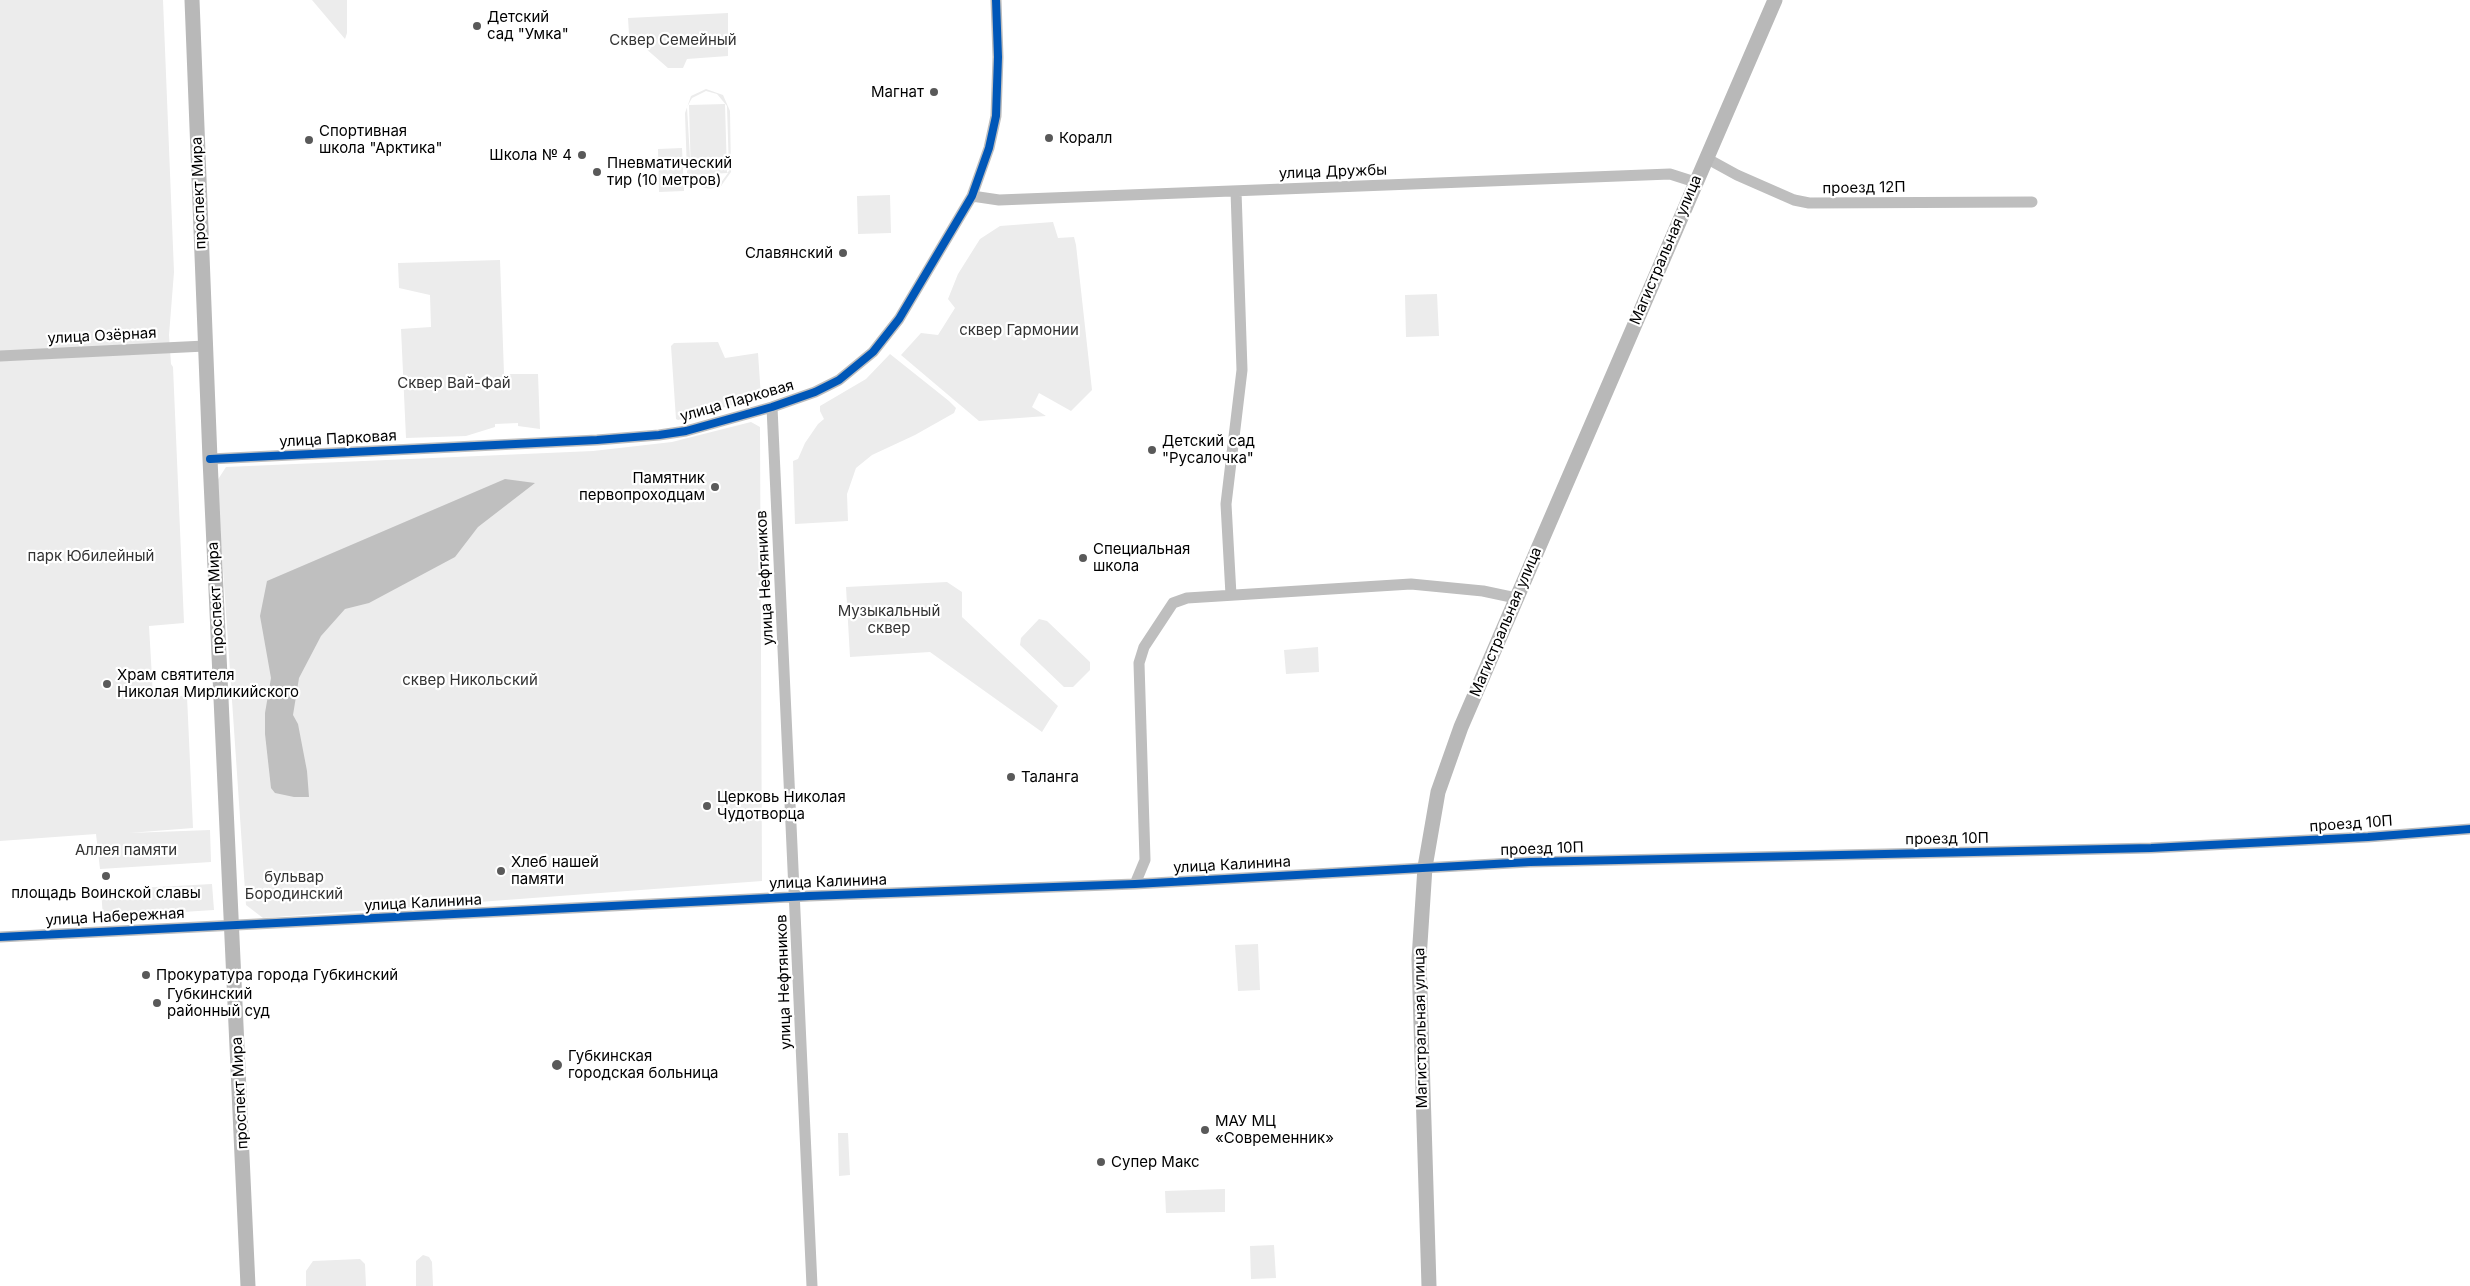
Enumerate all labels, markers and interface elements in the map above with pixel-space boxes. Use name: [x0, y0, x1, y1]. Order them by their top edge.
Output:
place label: Детский сад "Умка": [487, 8, 569, 43]
marker: Детский сад "Умка": [471, 20, 483, 32]
park label: Сквер Семейный: [609, 31, 737, 49]
place label: Магнат: [871, 83, 924, 101]
marker: Магнат: [928, 86, 940, 98]
place label: Спортивная школа "Арктика": [319, 122, 442, 157]
place label: Коралл: [1059, 129, 1112, 147]
marker: Коралл: [1043, 132, 1055, 144]
marker: Спортивная школа "Арктика": [303, 134, 315, 146]
street label: проспект Мира: [188, 136, 210, 250]
place label: Школа № 4: [489, 146, 572, 164]
marker: Школа № 4: [576, 149, 588, 161]
place label: Пневматический тир (10 метров): [607, 154, 732, 189]
street label: улица Дружбы: [1278, 161, 1388, 183]
marker: Пневматический тир (10 метров): [591, 166, 603, 178]
street label: Магистральная улица: [1626, 173, 1706, 327]
street label: проезд 12П: [1822, 178, 1906, 198]
place label: Славянский: [745, 244, 833, 262]
marker: Славянский: [837, 247, 849, 259]
park label: сквер Гармонии: [959, 321, 1079, 339]
street label: улица Озёрная: [47, 324, 157, 348]
park label: Сквер Вай-Фай: [397, 374, 511, 392]
street label: улица Парковая: [678, 376, 796, 426]
street label: улица Парковая: [279, 427, 397, 451]
place label: Детский сад "Русалочка": [1162, 432, 1255, 467]
marker: Детский сад "Русалочка": [1146, 444, 1158, 456]
place label: Памятник первопроходцам: [579, 469, 705, 504]
marker: Памятник первопроходцам: [709, 481, 721, 493]
street label: улица Нефтяников: [752, 510, 778, 646]
place label: Специальная школа: [1093, 540, 1190, 575]
street label: проспект Мира: [204, 541, 228, 655]
street label: Магистральная улица: [1466, 545, 1546, 699]
park label: парк Юбилейный: [28, 547, 154, 565]
marker: Специальная школа: [1077, 552, 1089, 564]
park label: Музыкальный сквер: [838, 602, 940, 637]
place label: Храм святителя Николая Мирликийского: [117, 666, 299, 701]
park label: сквер Никольский: [402, 671, 538, 689]
marker: Храм святителя Николая Мирликийского: [101, 678, 113, 690]
place label: Таланга: [1021, 768, 1079, 786]
marker: Таланга: [1005, 771, 1017, 783]
place label: Церковь Николая Чудотворца: [717, 788, 846, 823]
marker: Церковь Николая Чудотворца: [701, 800, 713, 812]
street label: проезд 10П: [2309, 812, 2393, 836]
street label: проезд 10П: [1905, 829, 1989, 849]
street label: проезд 10П: [1500, 839, 1584, 859]
park label: Аллея памяти: [75, 841, 177, 859]
place label: Хлеб нашей памяти: [511, 853, 599, 888]
street label: улица Калинина: [1173, 853, 1291, 877]
marker: Хлеб нашей памяти: [495, 865, 507, 877]
park label: бульвар Бородинский: [245, 868, 343, 903]
marker: площадь Воинской славы: [100, 870, 112, 882]
street label: улица Калинина: [769, 871, 887, 893]
place label: площадь Воинской славы: [11, 884, 201, 902]
street label: улица Калинина: [364, 891, 482, 915]
street label: улица Набережная: [45, 904, 185, 930]
street label: улица Нефтяников: [773, 914, 795, 1050]
street label: Магистральная улица: [1411, 948, 1431, 1108]
place label: Прокуратура города Губкинский: [156, 966, 398, 984]
marker: Прокуратура города Губкинский: [140, 969, 152, 981]
place label: Губкинский районный суд: [167, 985, 270, 1020]
marker: Губкинский районный суд: [151, 997, 163, 1009]
street label: проспект Мира: [228, 1036, 252, 1150]
place label: Губкинская городская больница: [568, 1047, 719, 1082]
marker: Губкинская городская больница: [550, 1058, 564, 1072]
place label: МАУ МЦ «Современник»: [1215, 1112, 1334, 1147]
marker: МАУ МЦ «Современник»: [1199, 1124, 1211, 1136]
place label: Супер Макс: [1111, 1153, 1200, 1171]
marker: Супер Макс: [1095, 1156, 1107, 1168]

